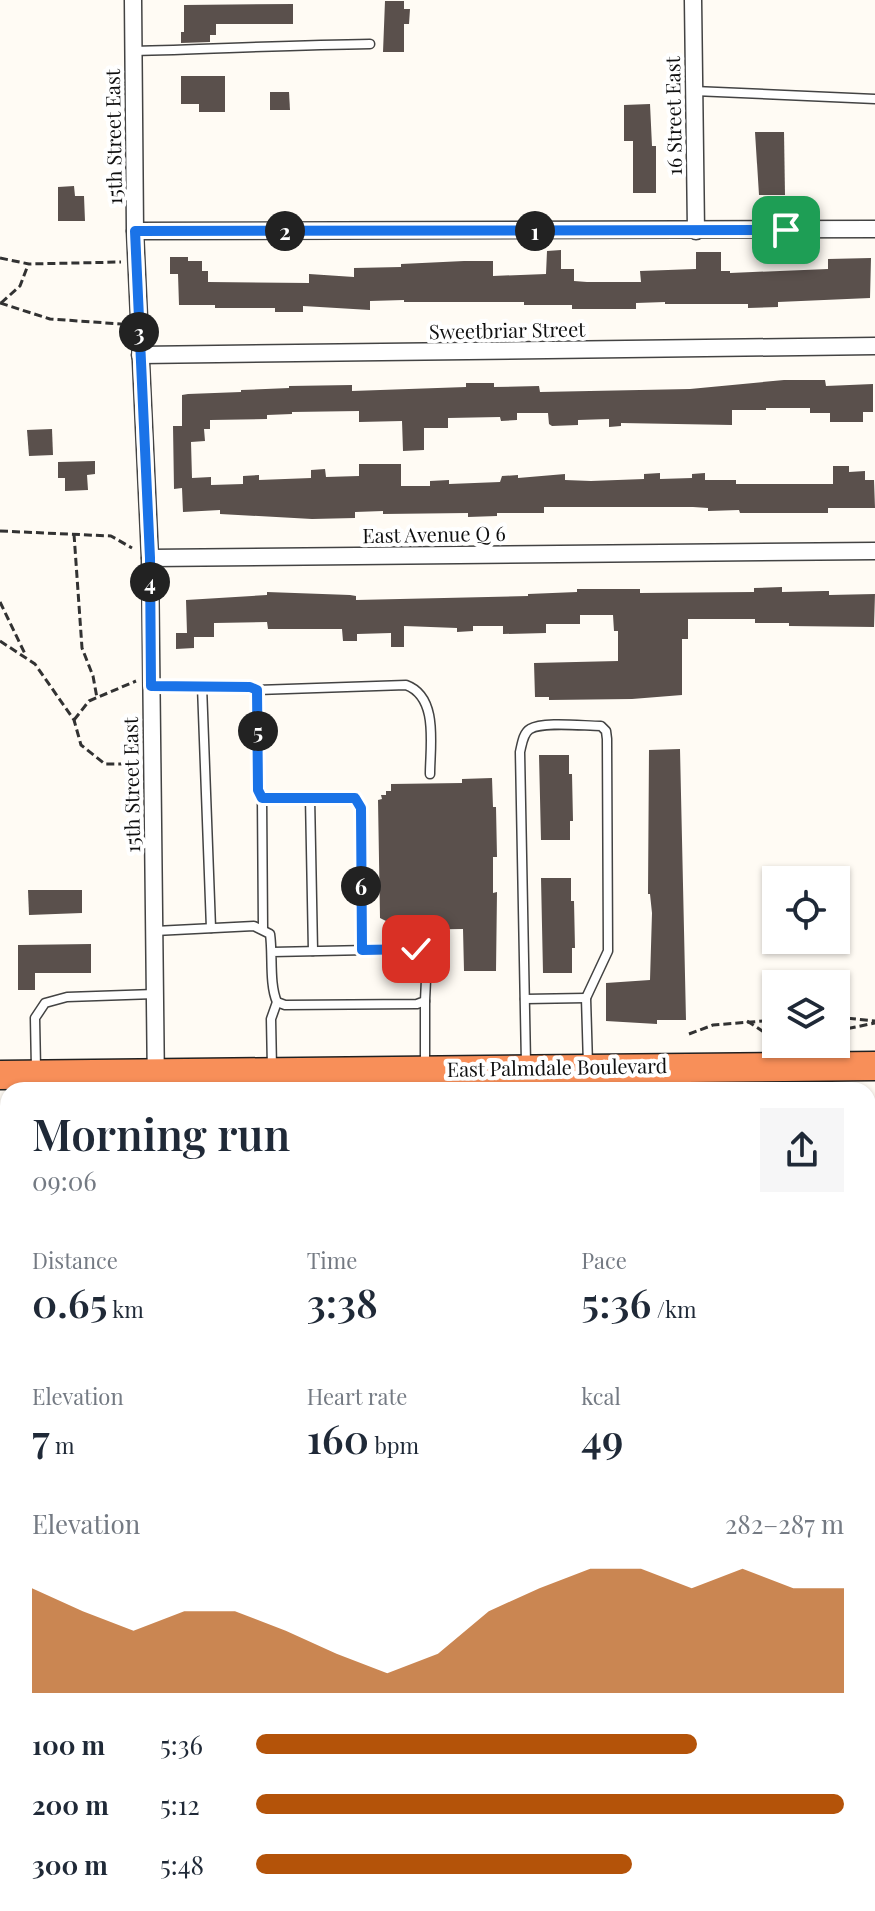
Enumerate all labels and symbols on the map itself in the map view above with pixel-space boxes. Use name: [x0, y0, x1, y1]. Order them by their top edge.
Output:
street label: 16 Street East: [658, 55, 687, 176]
street label: 15th Street East: [98, 68, 127, 205]
pin: [752, 196, 820, 264]
pin: 2: [265, 211, 305, 251]
pin: 1: [515, 211, 555, 251]
pin: 3: [119, 312, 159, 352]
street label: Sweetbriar Street: [429, 315, 586, 344]
street label: East Avenue Q 6: [362, 519, 506, 548]
pin: 4: [130, 562, 170, 602]
pin: 5: [238, 711, 278, 751]
street label: 15th Street East: [116, 716, 145, 853]
pin: 6: [341, 866, 381, 906]
pin: [382, 915, 450, 983]
street label: East Palmdale Boulevard: [447, 1051, 668, 1082]

